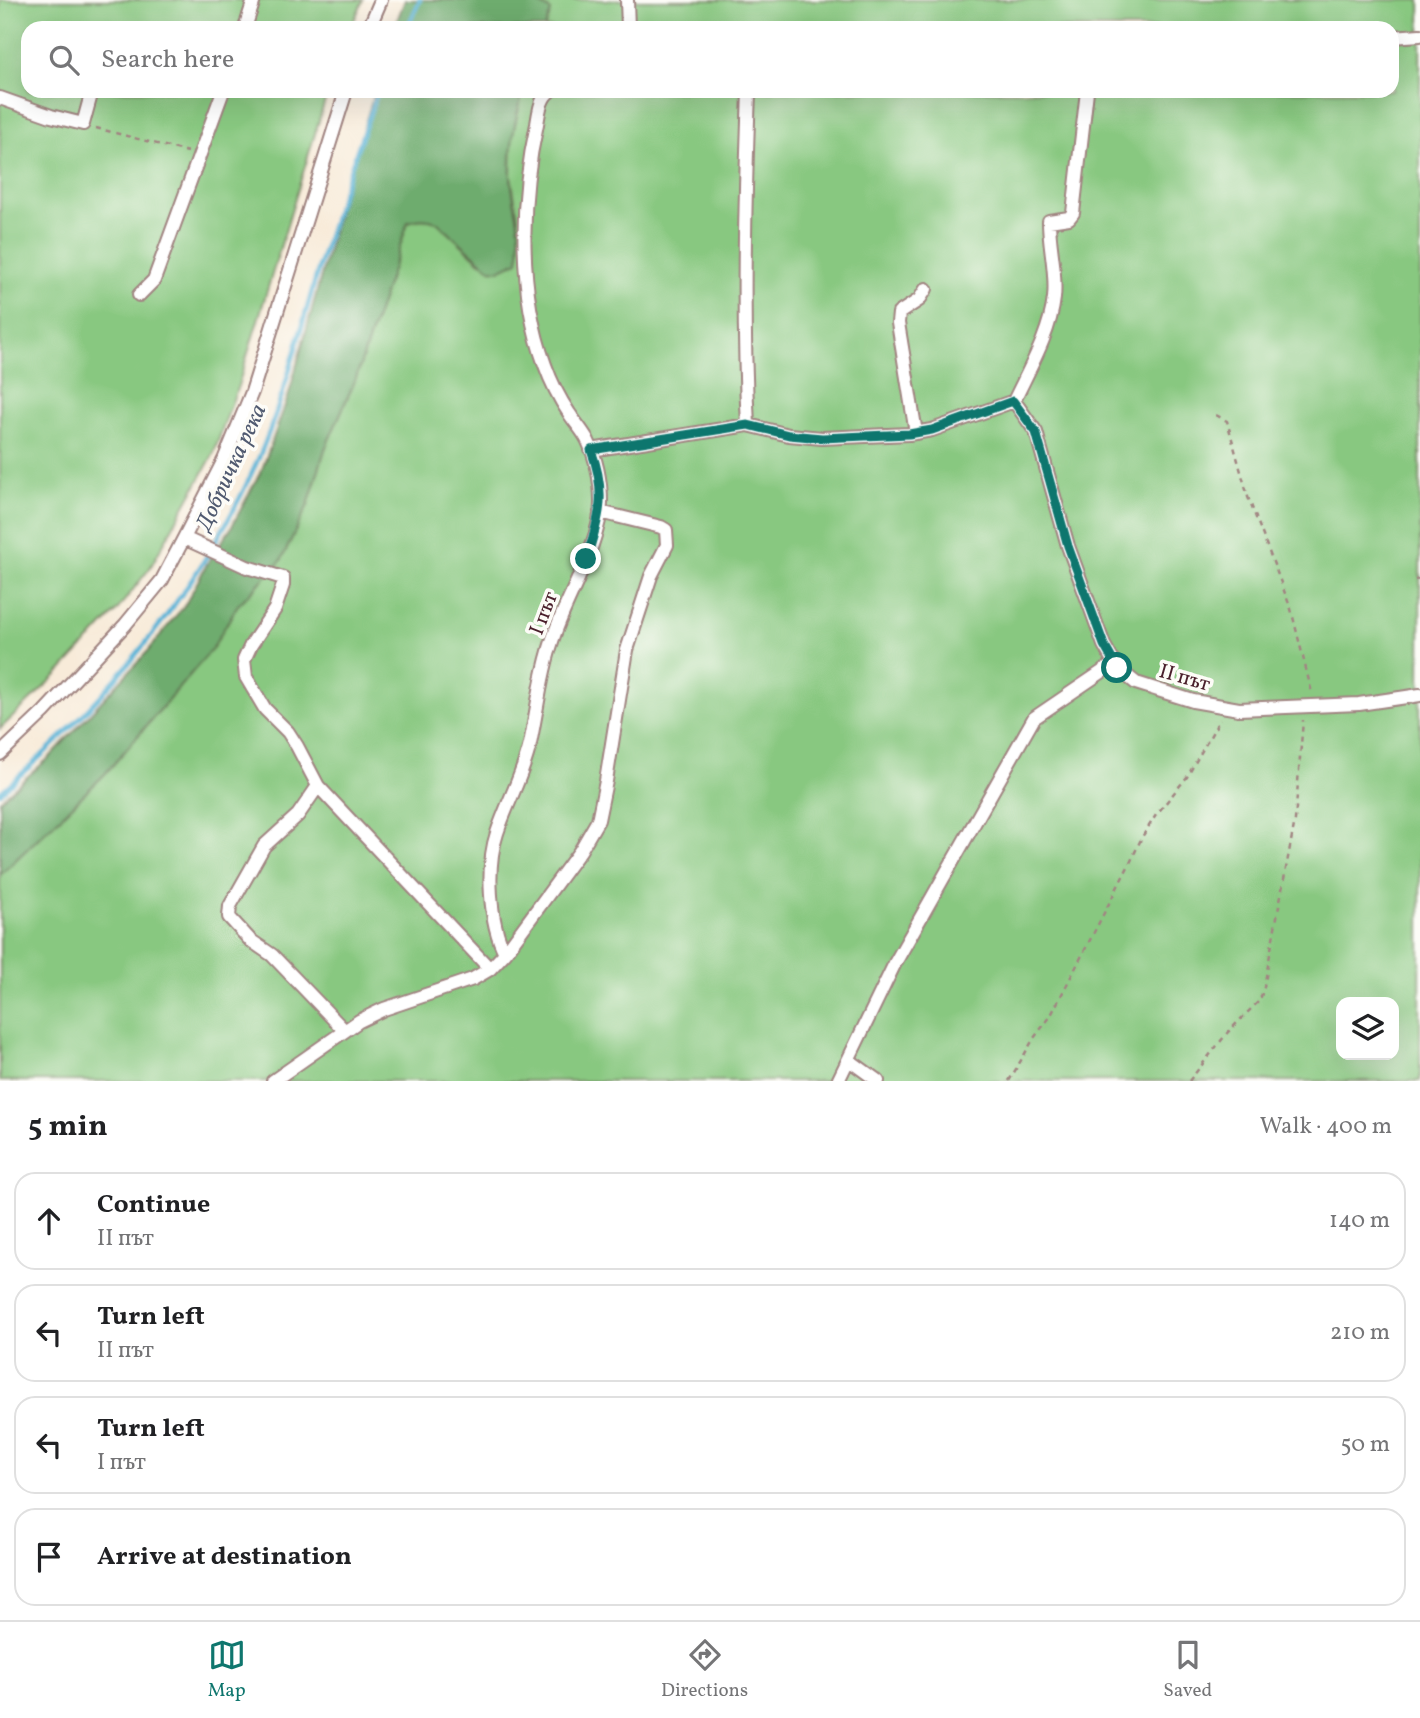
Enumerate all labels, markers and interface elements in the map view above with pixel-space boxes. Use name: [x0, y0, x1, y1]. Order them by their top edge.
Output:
search box: [21, 21, 1399, 98]
icon: search: [45, 41, 83, 79]
text: Search here: [101, 42, 234, 78]
water label: Добричка река: [188, 399, 275, 538]
route end: [570, 543, 601, 574]
street label: І път: [523, 587, 566, 640]
route start: [1101, 652, 1132, 683]
street label: ІІ път: [1156, 657, 1214, 700]
map controls: [1336, 997, 1399, 1060]
button: layers: [1336, 997, 1399, 1060]
text: 5 min: [28, 1106, 108, 1148]
text: Walk · 400 m: [1260, 1111, 1392, 1143]
text: Continue: [97, 1187, 210, 1223]
icon: ahead: [30, 1202, 68, 1240]
text: 140 m: [1329, 1205, 1390, 1237]
text: ІІ път: [97, 1223, 154, 1255]
text: Turn left: [97, 1299, 205, 1335]
icon: left: [30, 1314, 68, 1352]
text: 210 m: [1330, 1317, 1390, 1349]
text: ІІ път: [97, 1335, 154, 1367]
text: Turn left: [97, 1411, 205, 1447]
icon: left: [30, 1426, 68, 1464]
text: 50 m: [1341, 1429, 1390, 1461]
text: І път: [97, 1447, 146, 1479]
icon: arrive: [30, 1538, 68, 1576]
text: Arrive at destination: [97, 1539, 352, 1575]
tab: Map: [208, 1636, 246, 1704]
tab: Directions: [661, 1636, 748, 1704]
tab: Saved: [1163, 1636, 1212, 1704]

